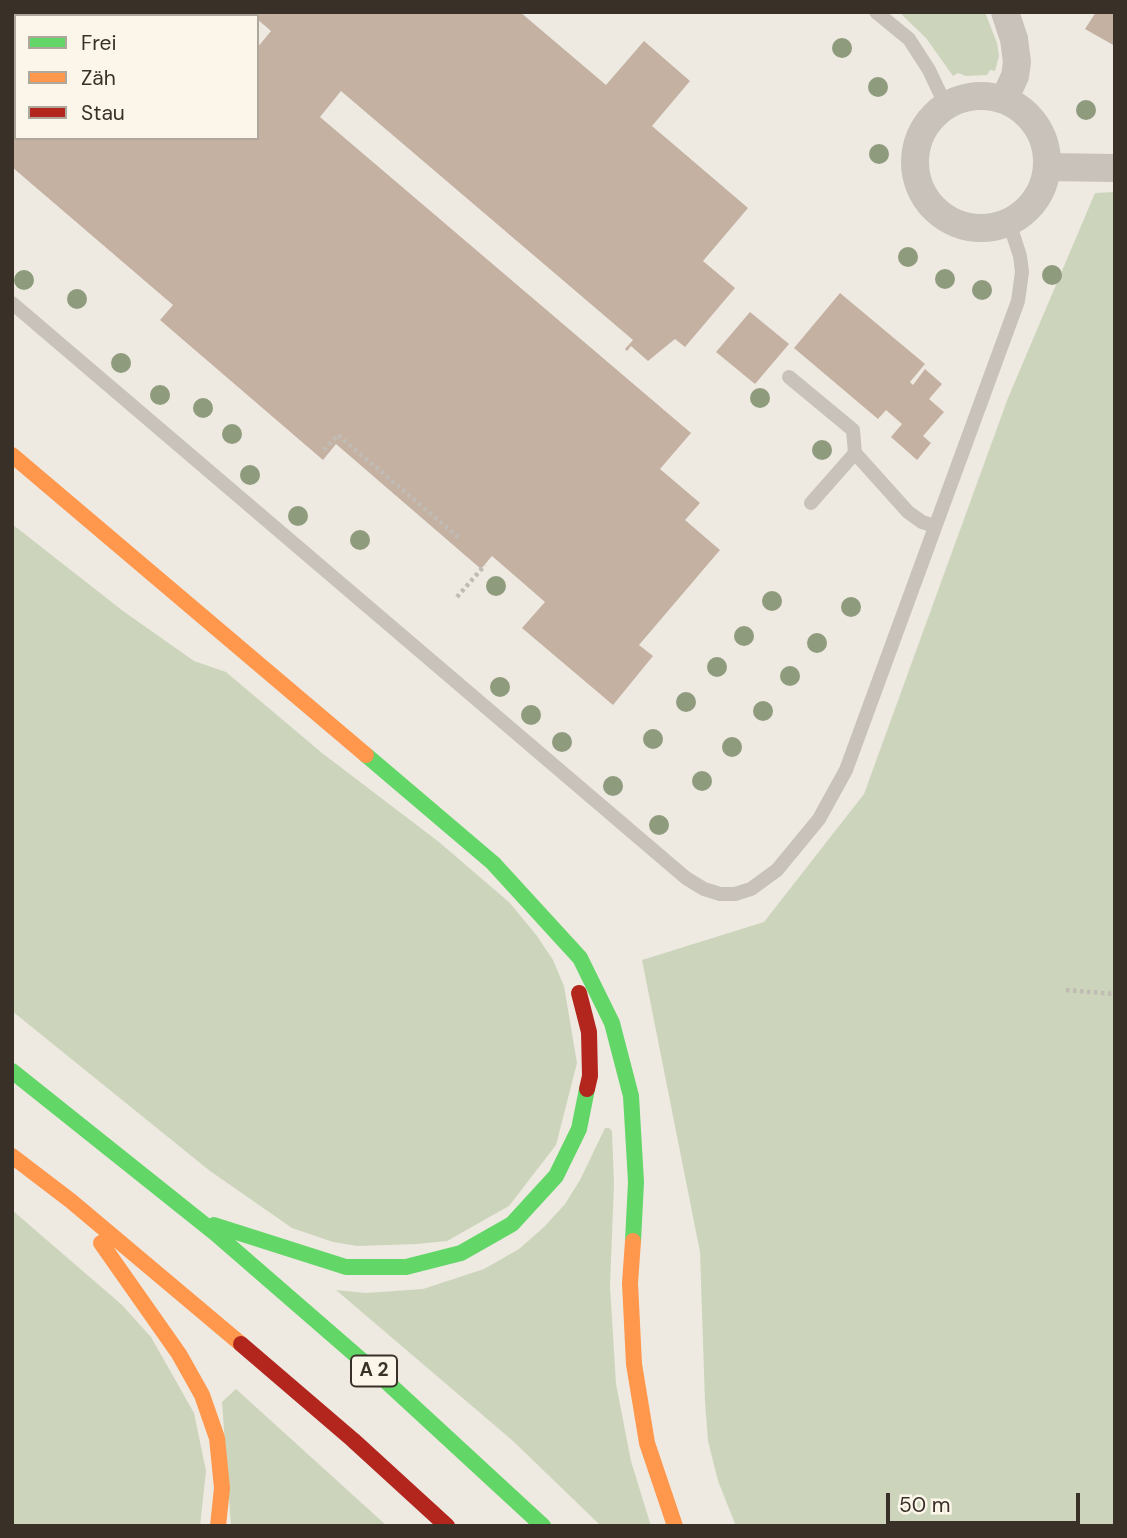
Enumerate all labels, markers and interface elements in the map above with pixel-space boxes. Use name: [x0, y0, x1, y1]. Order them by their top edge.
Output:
legend: [14, 14, 259, 140]
text: Frei: [81, 29, 117, 57]
text: Zäh: [81, 64, 116, 92]
text: Stau: [81, 99, 125, 127]
road number: A 2: [351, 1356, 397, 1386]
scale bar: [889, 1478, 1083, 1522]
text: 50 m: [899, 1491, 950, 1519]

